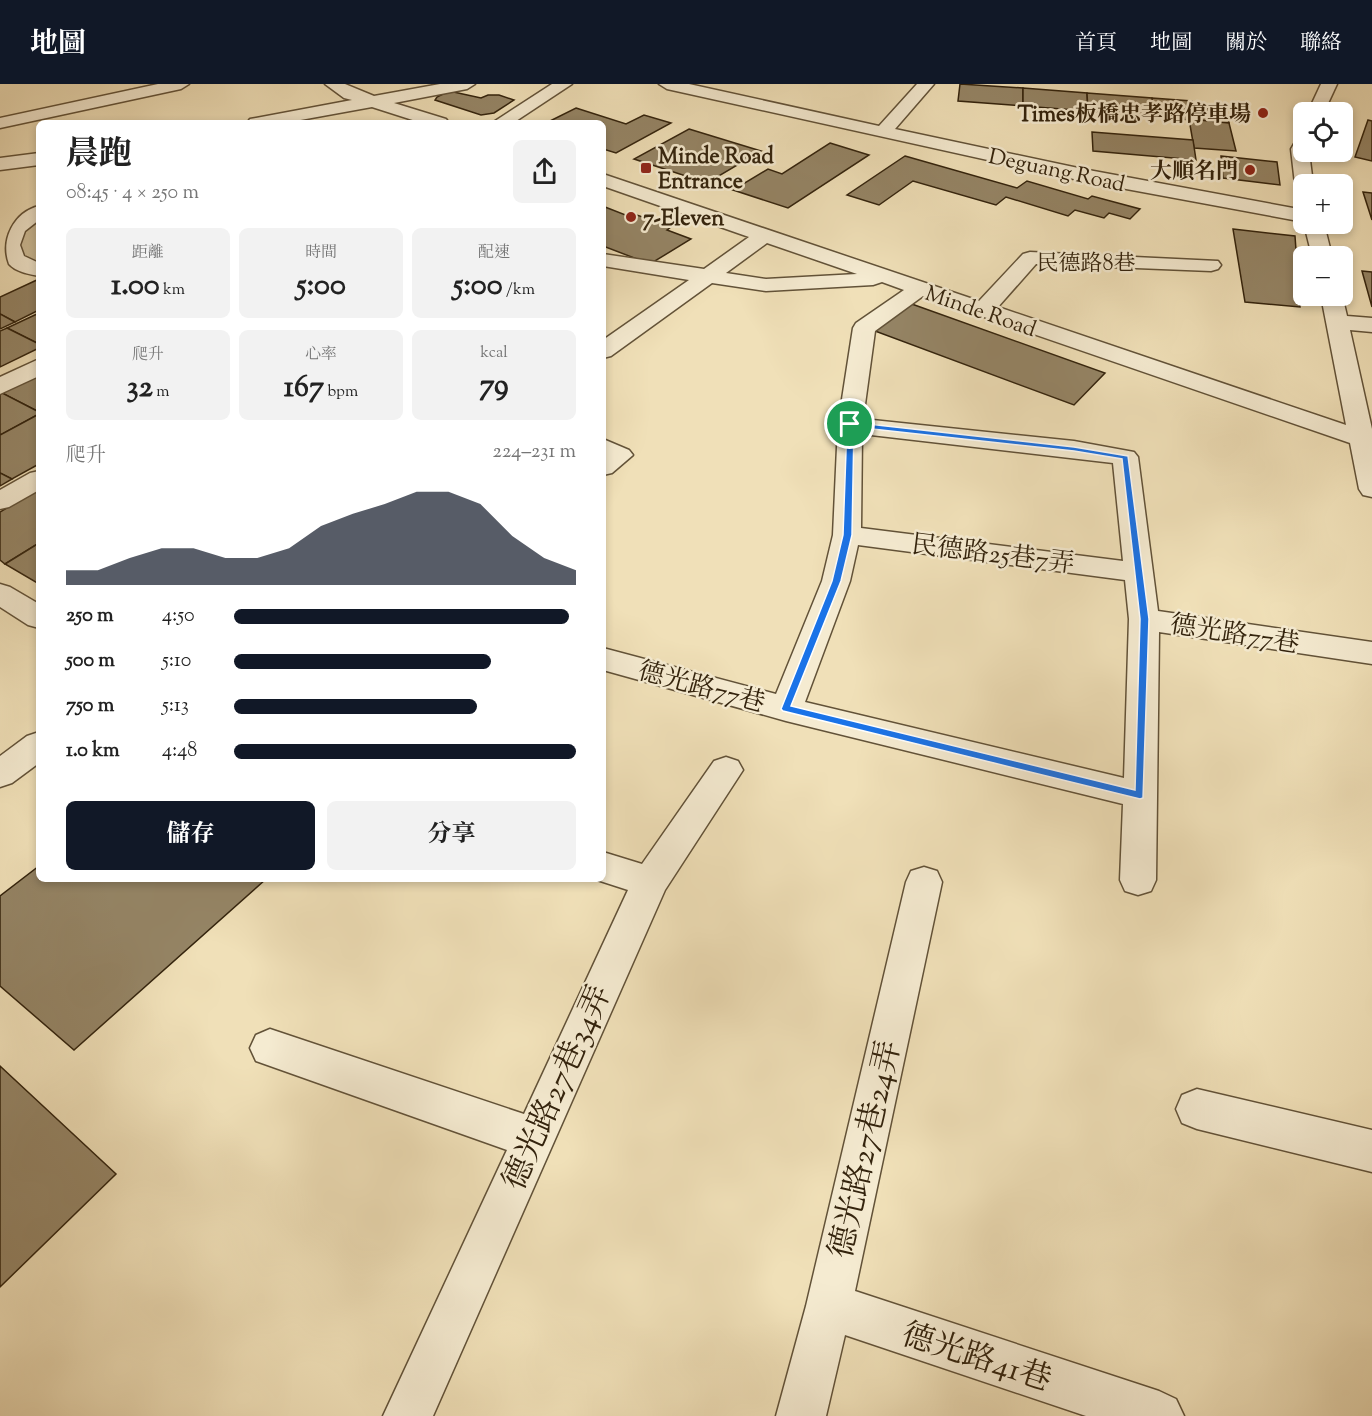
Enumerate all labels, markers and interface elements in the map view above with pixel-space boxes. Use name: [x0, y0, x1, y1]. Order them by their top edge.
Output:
text: 地圖: [30, 25, 86, 65]
text: 首頁: [1075, 29, 1117, 59]
text: 地圖: [1150, 29, 1192, 59]
text: 關於: [1225, 29, 1267, 59]
text: 聯絡: [1300, 29, 1342, 59]
place label: Times板橋忠孝路停車場: [1017, 100, 1251, 132]
map controls: [1293, 102, 1353, 306]
button: locate: [1293, 102, 1353, 162]
marker: Times板橋忠孝路停車場: [1256, 106, 1270, 120]
text: 晨跑: [66, 132, 132, 180]
button: share: [513, 140, 576, 203]
place label: Minde Road Entrance: [658, 142, 774, 199]
street label: Deguang Road: [985, 142, 1128, 202]
place label: 大順名門: [1150, 157, 1238, 189]
marker: Minde Road Entrance: [639, 161, 653, 175]
marker: 大順名門: [1243, 163, 1257, 177]
button: +: [1293, 174, 1353, 234]
text: 08:45 · 4 × 250 m: [66, 179, 199, 208]
place label: 7-Eleven: [643, 204, 724, 236]
marker: 7-Eleven: [624, 210, 638, 224]
text: 距離: [132, 242, 164, 265]
text: 時間: [305, 242, 337, 265]
text: 配速: [478, 242, 510, 265]
button: −: [1293, 246, 1353, 306]
street label: 民德路8巷: [1036, 249, 1136, 281]
text: 1.00: [111, 265, 160, 308]
text: 5:00: [296, 265, 346, 308]
text: 5:00: [453, 265, 503, 308]
text: km: [160, 279, 185, 302]
text: /km: [503, 279, 535, 302]
street label: Minde Road: [920, 279, 1040, 347]
text: kcal: [480, 342, 508, 365]
text: 爬升: [132, 344, 164, 367]
text: 心率: [305, 344, 337, 367]
text: 79: [479, 365, 509, 408]
text: 32: [127, 367, 153, 410]
text: 167: [284, 367, 324, 410]
text: m: [153, 381, 169, 404]
text: bpm: [324, 381, 358, 404]
pin: [824, 398, 875, 449]
icon: arrive: [833, 407, 866, 440]
text: 224–231 m: [493, 438, 576, 467]
text: 爬升: [66, 442, 106, 471]
street label: 民德路25巷7弄: [909, 527, 1076, 584]
text: 250 m: [66, 602, 114, 631]
text: 4:50: [162, 602, 195, 631]
street label: 德光路77巷: [1167, 607, 1302, 664]
text: 500 m: [66, 647, 115, 676]
text: 5:10: [162, 647, 191, 676]
street label: 德光路77巷: [634, 654, 769, 723]
text: 750 m: [66, 692, 114, 721]
text: 5:13: [162, 692, 189, 721]
text: 1.0 km: [66, 737, 120, 766]
text: 4:48: [162, 737, 197, 766]
button: 儲存: [66, 801, 315, 870]
button: 分享: [327, 801, 576, 870]
street label: 德光路27巷34弄: [493, 978, 625, 1198]
street label: 德光路27巷24弄: [820, 1036, 914, 1263]
street label: 德光路41巷: [895, 1313, 1057, 1405]

